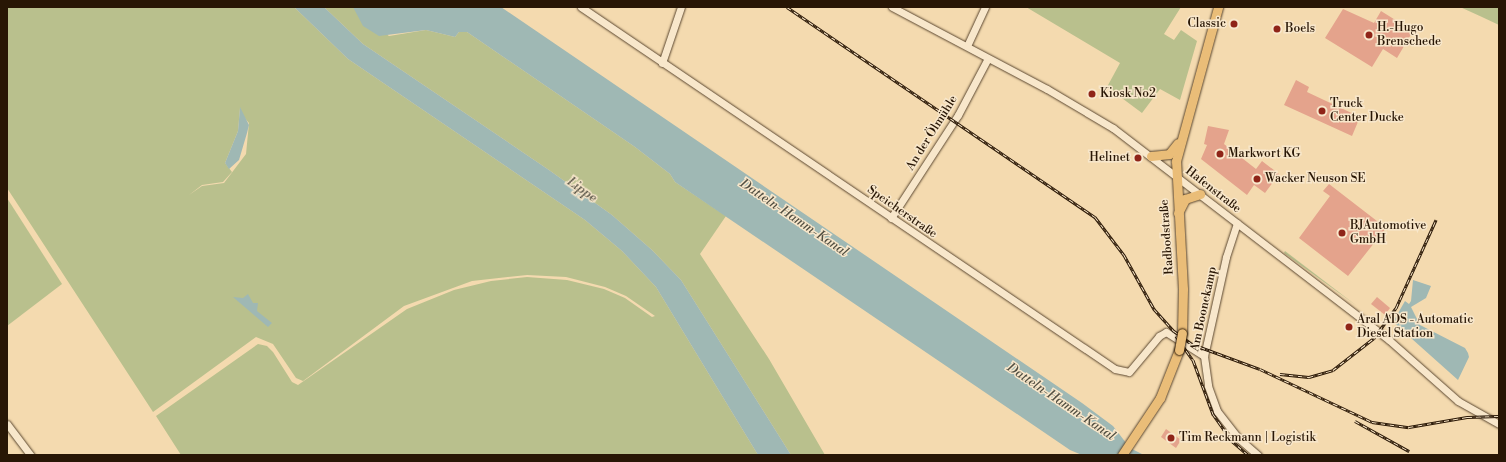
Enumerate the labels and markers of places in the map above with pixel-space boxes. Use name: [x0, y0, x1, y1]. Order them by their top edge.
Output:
place label: Classic: [1188, 17, 1226, 31]
marker: Classic: [1229, 19, 1239, 29]
place label: H.-Hugo Brenschede: [1377, 21, 1441, 49]
place label: Boels: [1285, 22, 1315, 36]
marker: Boels: [1272, 24, 1282, 34]
marker: H.-Hugo Brenschede: [1364, 30, 1374, 40]
place label: Kiosk No2: [1100, 87, 1156, 101]
marker: Kiosk No2: [1087, 89, 1097, 99]
place label: Truck Center Ducke: [1330, 97, 1404, 125]
marker: Truck Center Ducke: [1317, 106, 1327, 116]
place label: Markwort KG: [1228, 147, 1300, 161]
marker: Markwort KG: [1215, 149, 1225, 159]
place label: Helinet: [1089, 151, 1130, 165]
marker: Helinet: [1133, 153, 1143, 163]
place label: Wacker Neuson SE: [1265, 172, 1366, 186]
marker: Wacker Neuson SE: [1252, 174, 1262, 184]
place label: BJAutomotive GmbH: [1350, 219, 1426, 247]
marker: BJAutomotive GmbH: [1337, 228, 1347, 238]
place label: Aral ADS - Automatic Diesel Station: [1357, 313, 1473, 341]
marker: Aral ADS - Automatic Diesel Station: [1344, 322, 1354, 332]
place label: Tim Reckmann | Logistik: [1179, 431, 1316, 445]
marker: Tim Reckmann | Logistik: [1166, 433, 1176, 443]

